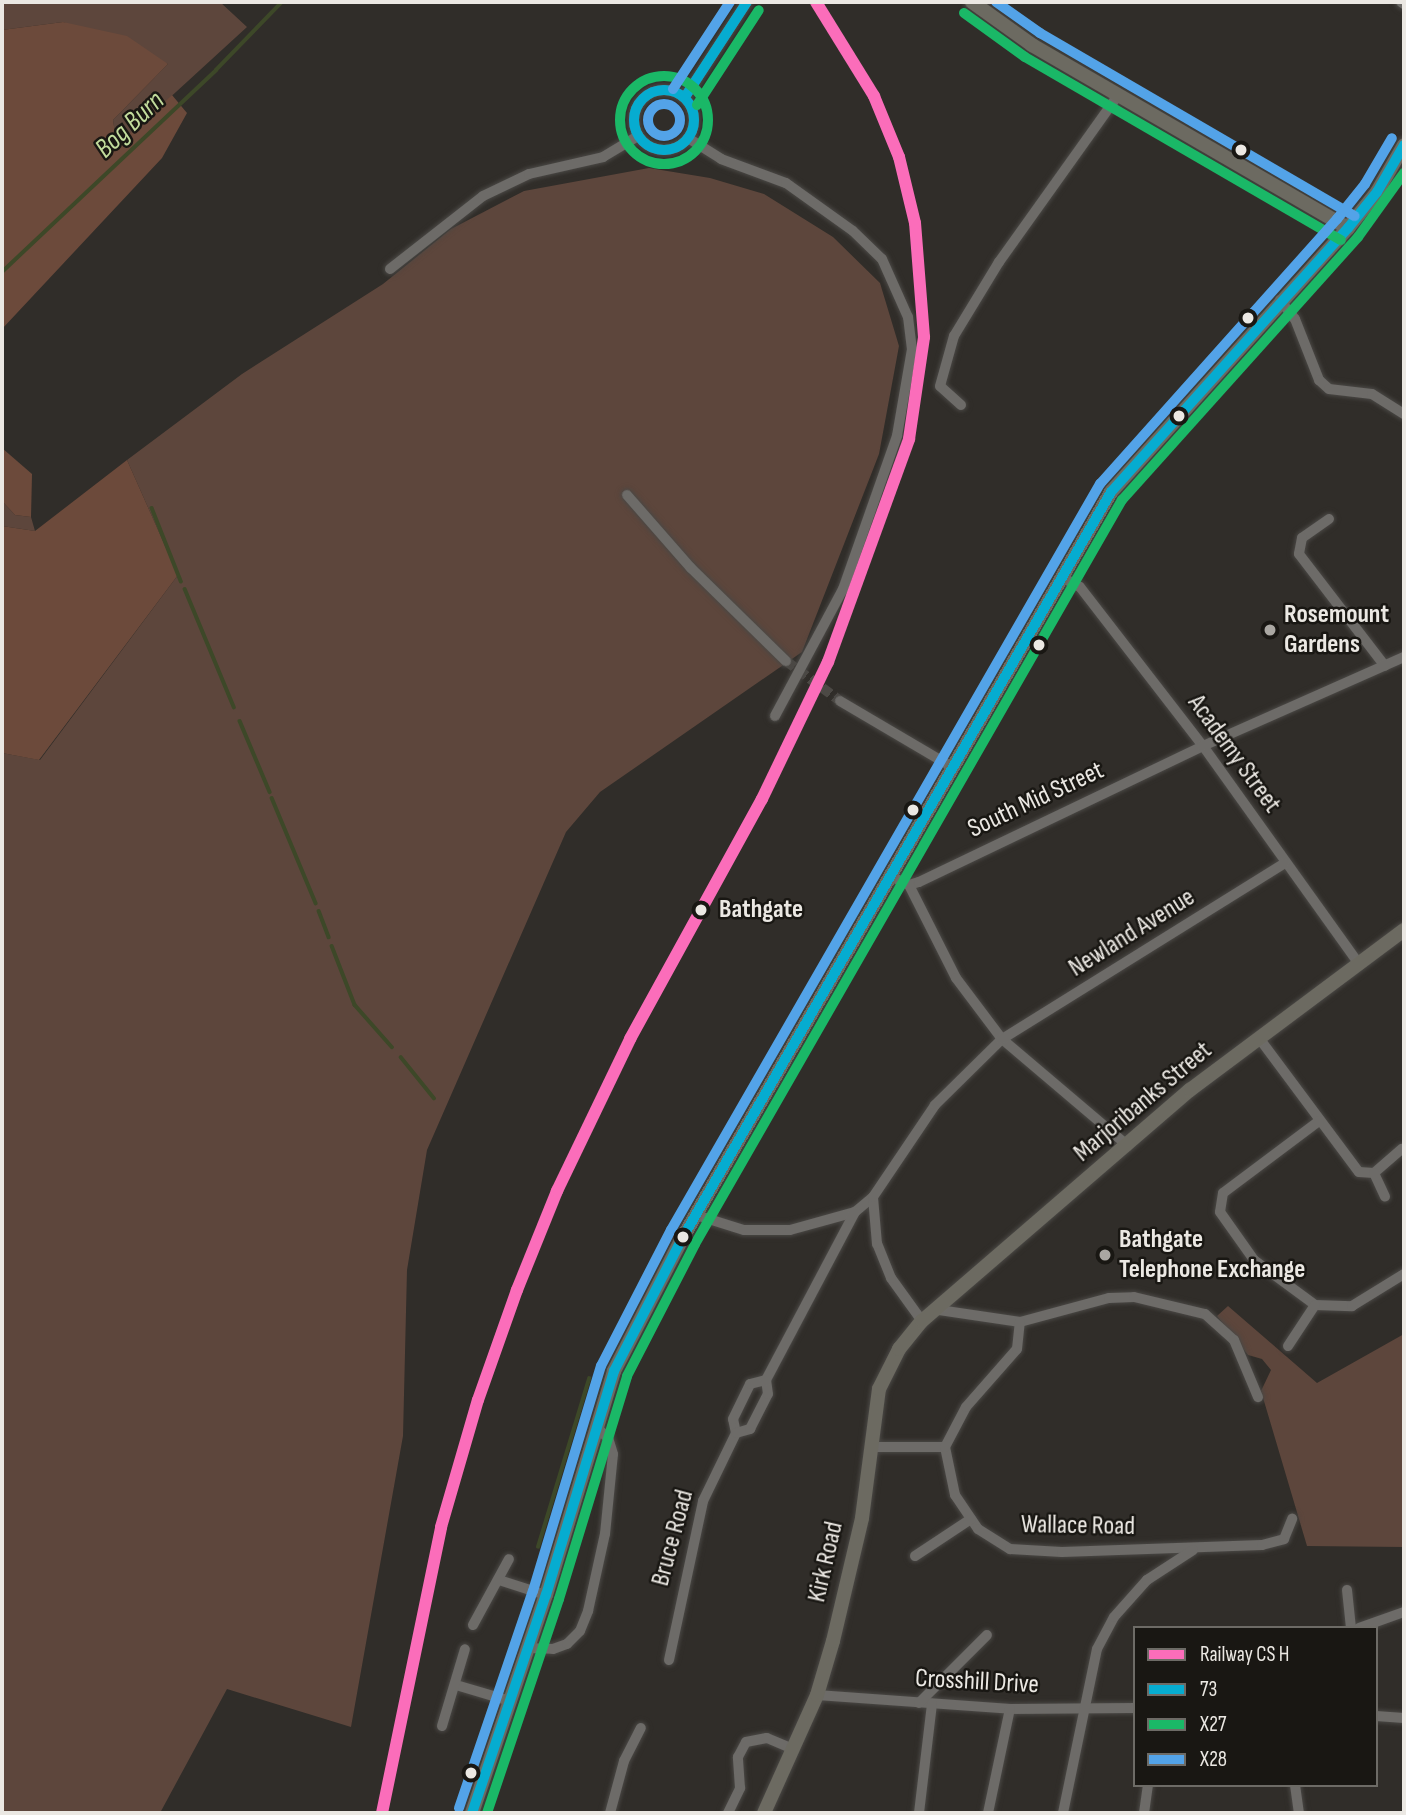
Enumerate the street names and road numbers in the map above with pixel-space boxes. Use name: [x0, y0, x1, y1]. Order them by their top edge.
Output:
street label: Academy Street: [1181, 689, 1287, 819]
street label: South Mid Street: [963, 755, 1109, 845]
street label: Newland Avenue: [1063, 882, 1201, 984]
street label: Marjoribanks Street: [1068, 1035, 1218, 1169]
street label: Bruce Road: [645, 1487, 701, 1589]
street label: Wallace Road: [1021, 1509, 1135, 1543]
street label: Kirk Road: [802, 1519, 850, 1605]
street label: Crosshill Drive: [914, 1663, 1040, 1701]

